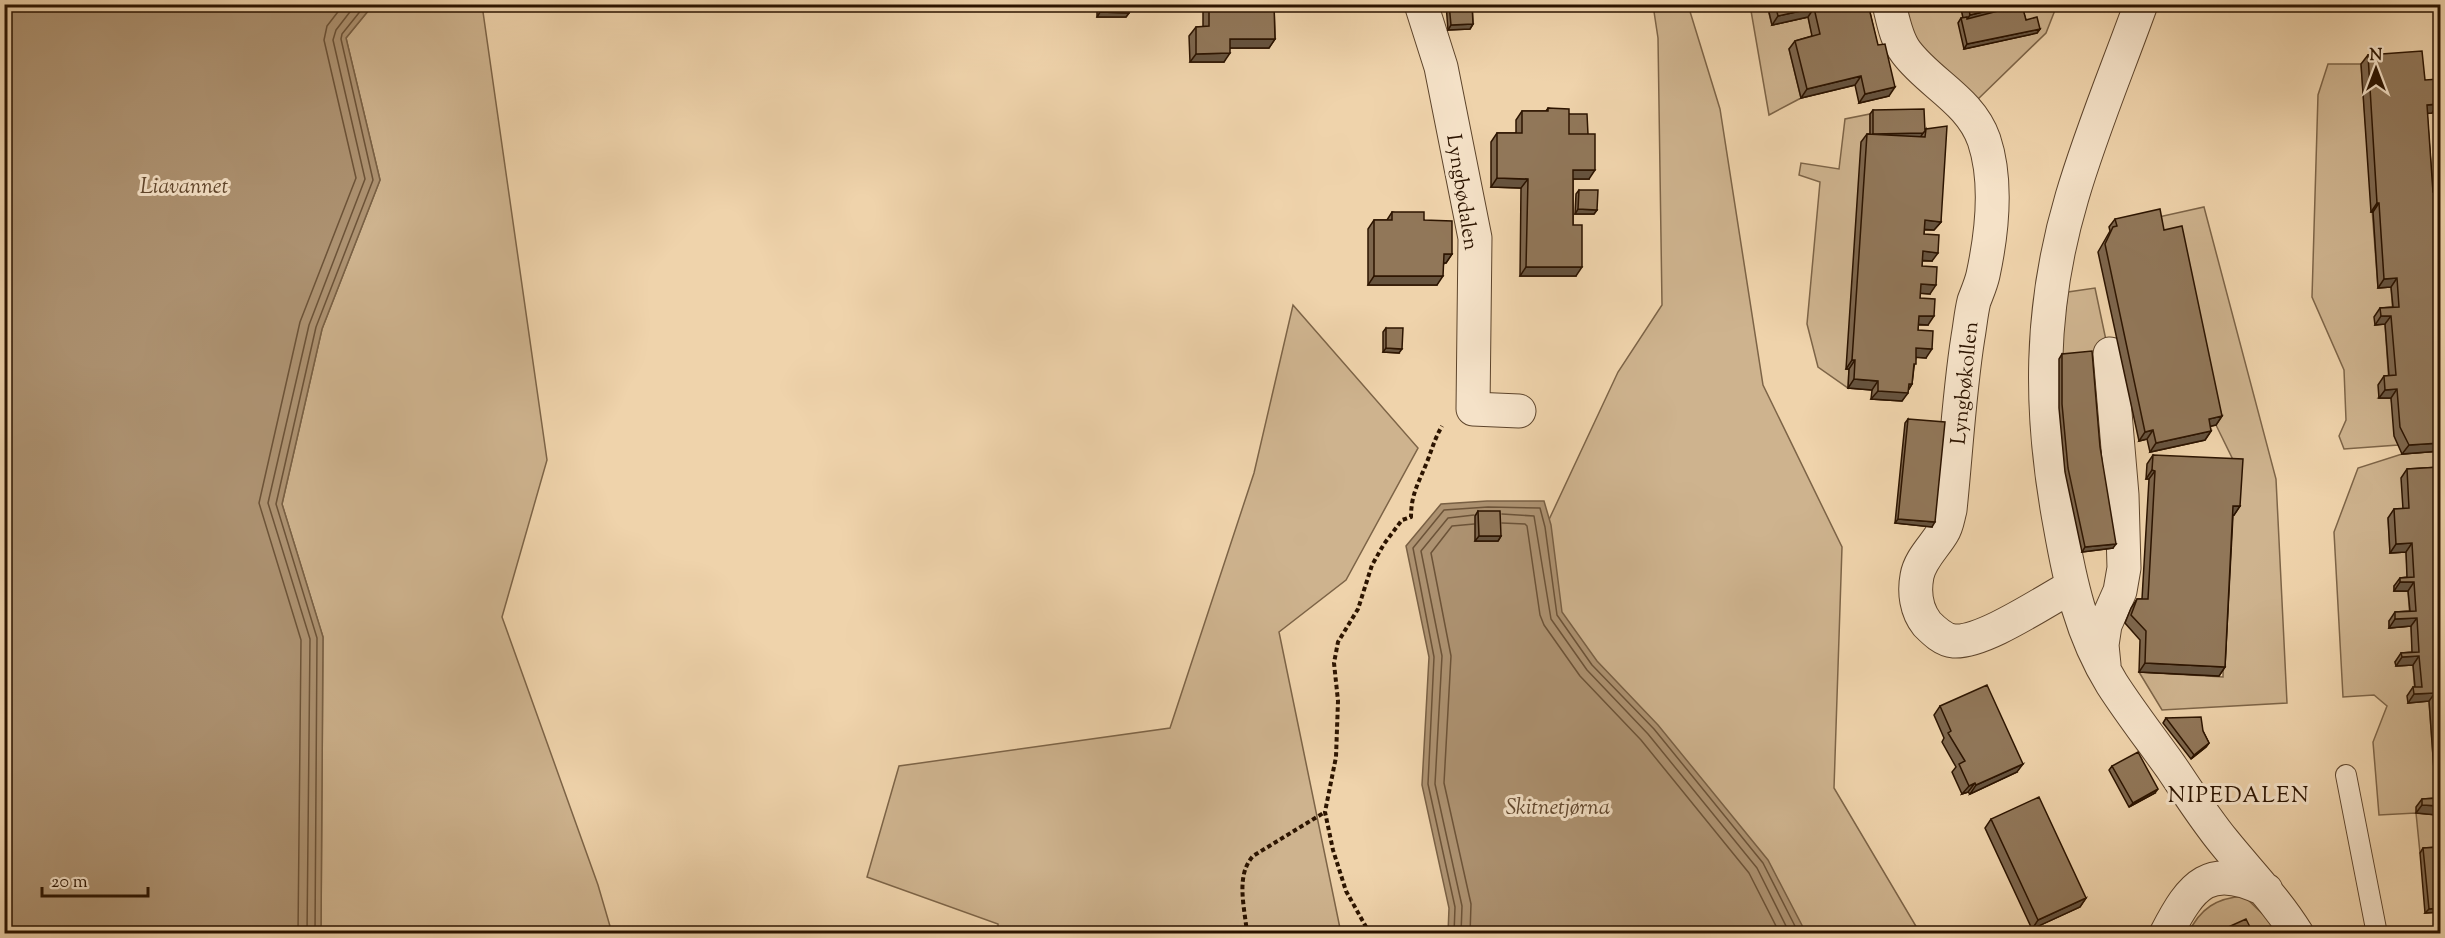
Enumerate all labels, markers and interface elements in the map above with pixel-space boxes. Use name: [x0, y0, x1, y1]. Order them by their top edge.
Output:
north arrow: [2346, 39, 2406, 99]
text: N: [2370, 45, 2383, 68]
street label: Lyngbødalen: [1437, 132, 1485, 253]
water label: Liavannet: [140, 172, 229, 204]
street label: Lyngbøkollen: [1945, 320, 1987, 446]
district label: NIPEDALEN: [2168, 781, 2310, 813]
water label: Skitnetjørna: [1506, 793, 1610, 825]
scale bar: [42, 860, 148, 898]
text: 20 m: [51, 870, 88, 896]

